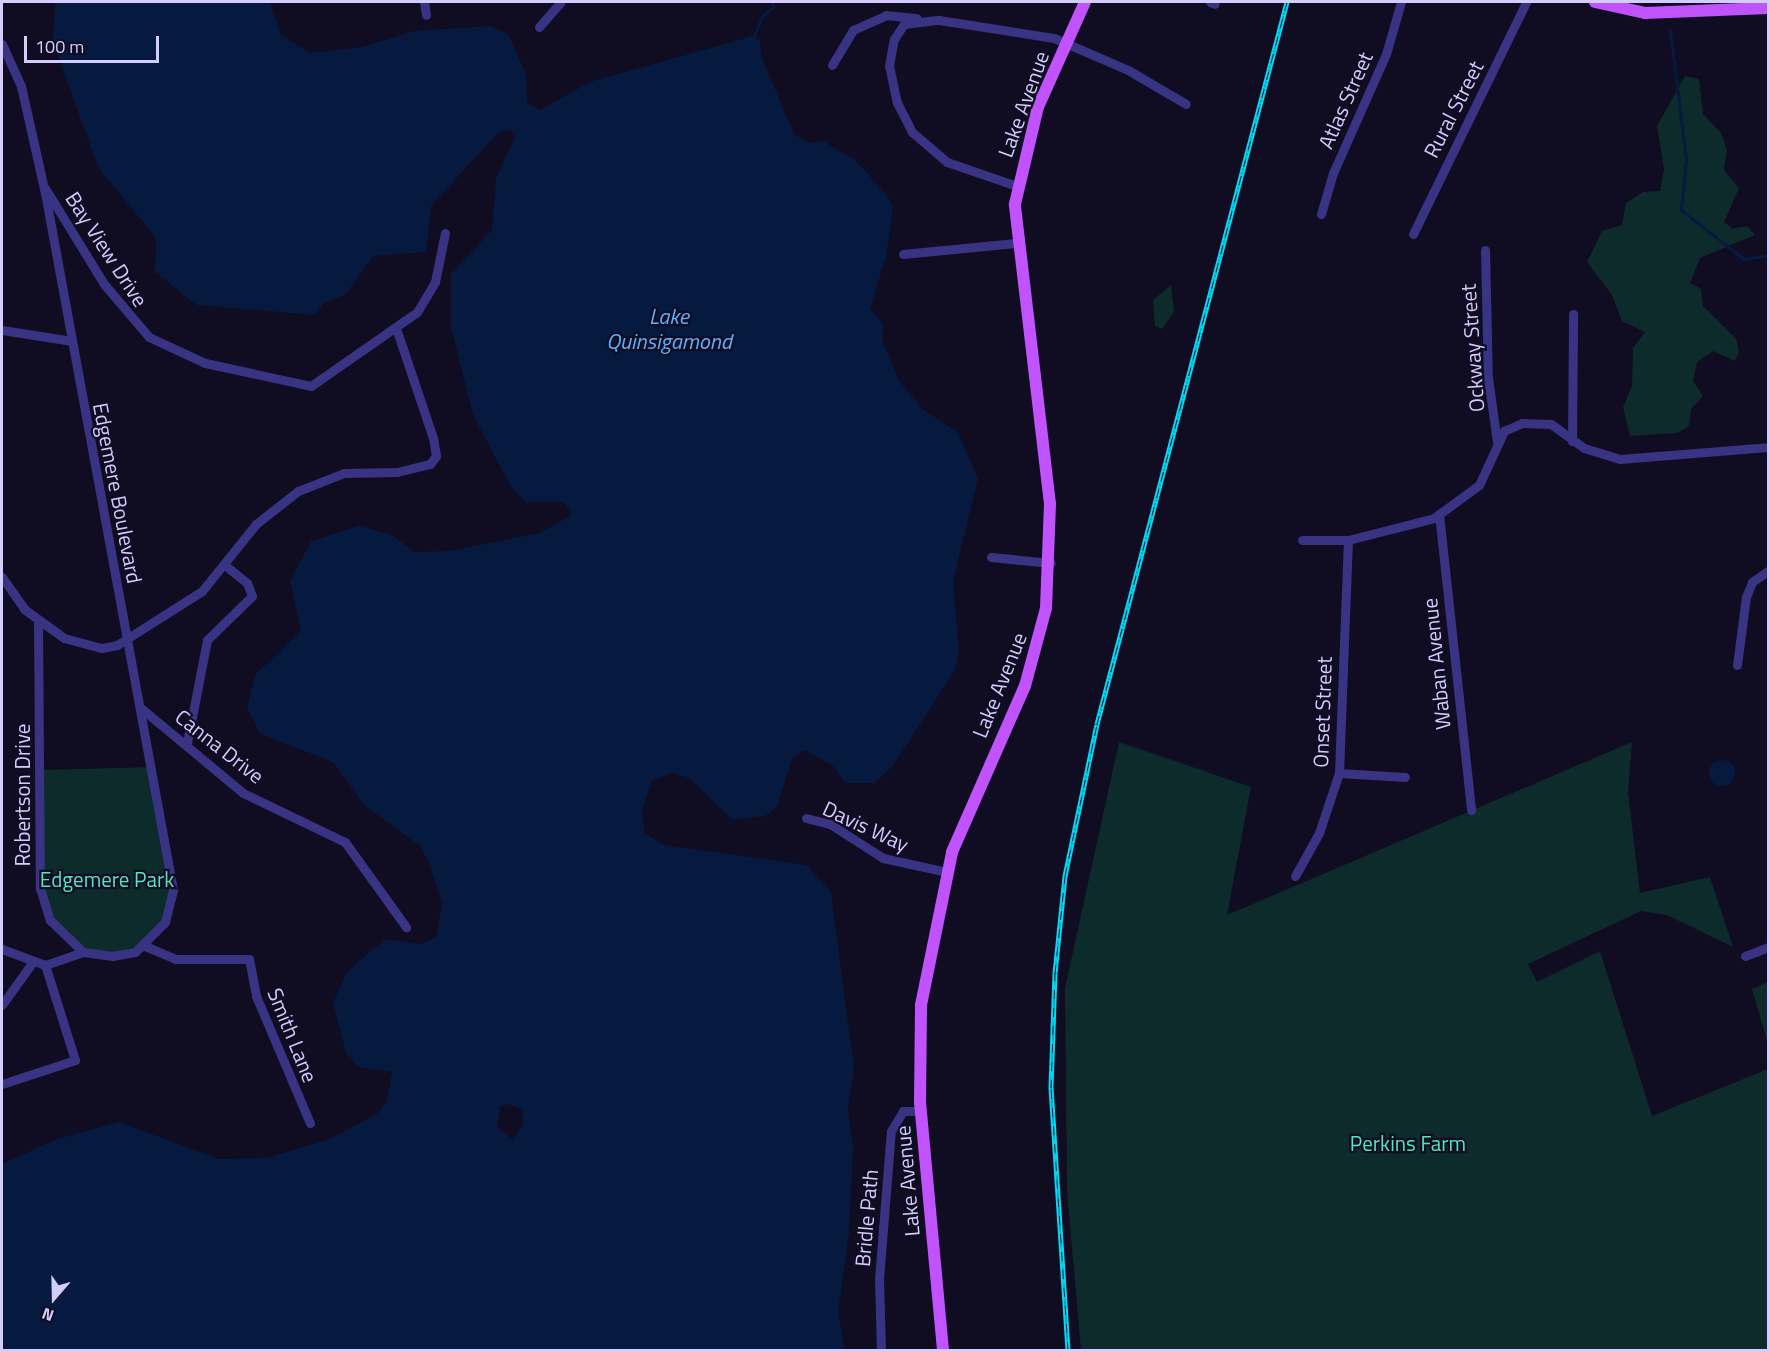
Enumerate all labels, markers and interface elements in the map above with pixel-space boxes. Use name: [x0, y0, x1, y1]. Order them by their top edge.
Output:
scale bar: [27, 24, 162, 62]
text: 100 m: [35, 33, 84, 60]
street label: Lake Avenue: [992, 47, 1054, 161]
street label: Atlas Street: [1312, 48, 1378, 152]
street label: Rural Street: [1418, 56, 1488, 162]
street label: Bay View Drive: [60, 187, 154, 311]
street label: Ockway Street: [1455, 283, 1489, 413]
water label: Lake Quinsigamond: [606, 303, 732, 354]
street label: Edgemere Boulevard: [88, 401, 148, 585]
street label: Waban Avenue: [1417, 597, 1455, 731]
street label: Lake Avenue: [966, 629, 1032, 741]
street label: Onset Street: [1307, 656, 1337, 768]
street label: Canna Drive: [171, 704, 269, 788]
street label: Robertson Drive: [9, 724, 35, 866]
street label: Davis Way: [819, 795, 913, 857]
park label: Edgemere Park: [40, 866, 174, 892]
street label: Smith Lane: [263, 984, 323, 1086]
street label: Lake Avenue: [890, 1124, 924, 1238]
park label: Perkins Farm: [1350, 1130, 1466, 1156]
street label: Bridle Path: [849, 1168, 883, 1268]
north arrow: [24, 1268, 84, 1328]
text: N: [39, 1302, 57, 1328]

